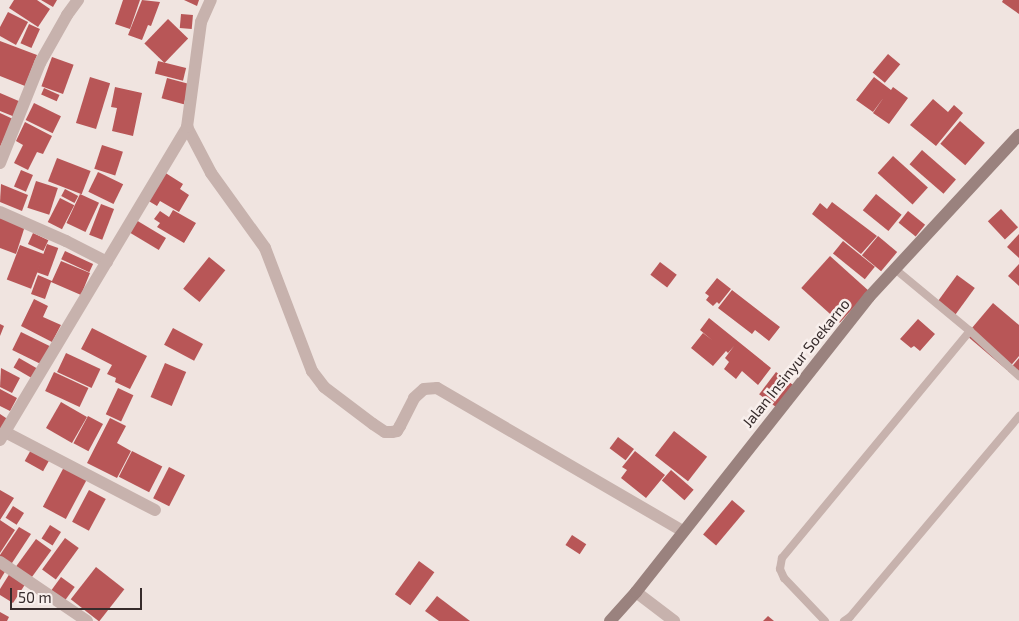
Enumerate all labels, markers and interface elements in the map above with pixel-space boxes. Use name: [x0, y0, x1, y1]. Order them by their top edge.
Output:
street label: Jalan Insinyur Soekarno: [738, 295, 854, 431]
scale bar: [12, 578, 145, 610]
text: 50 m: [18, 588, 52, 606]

